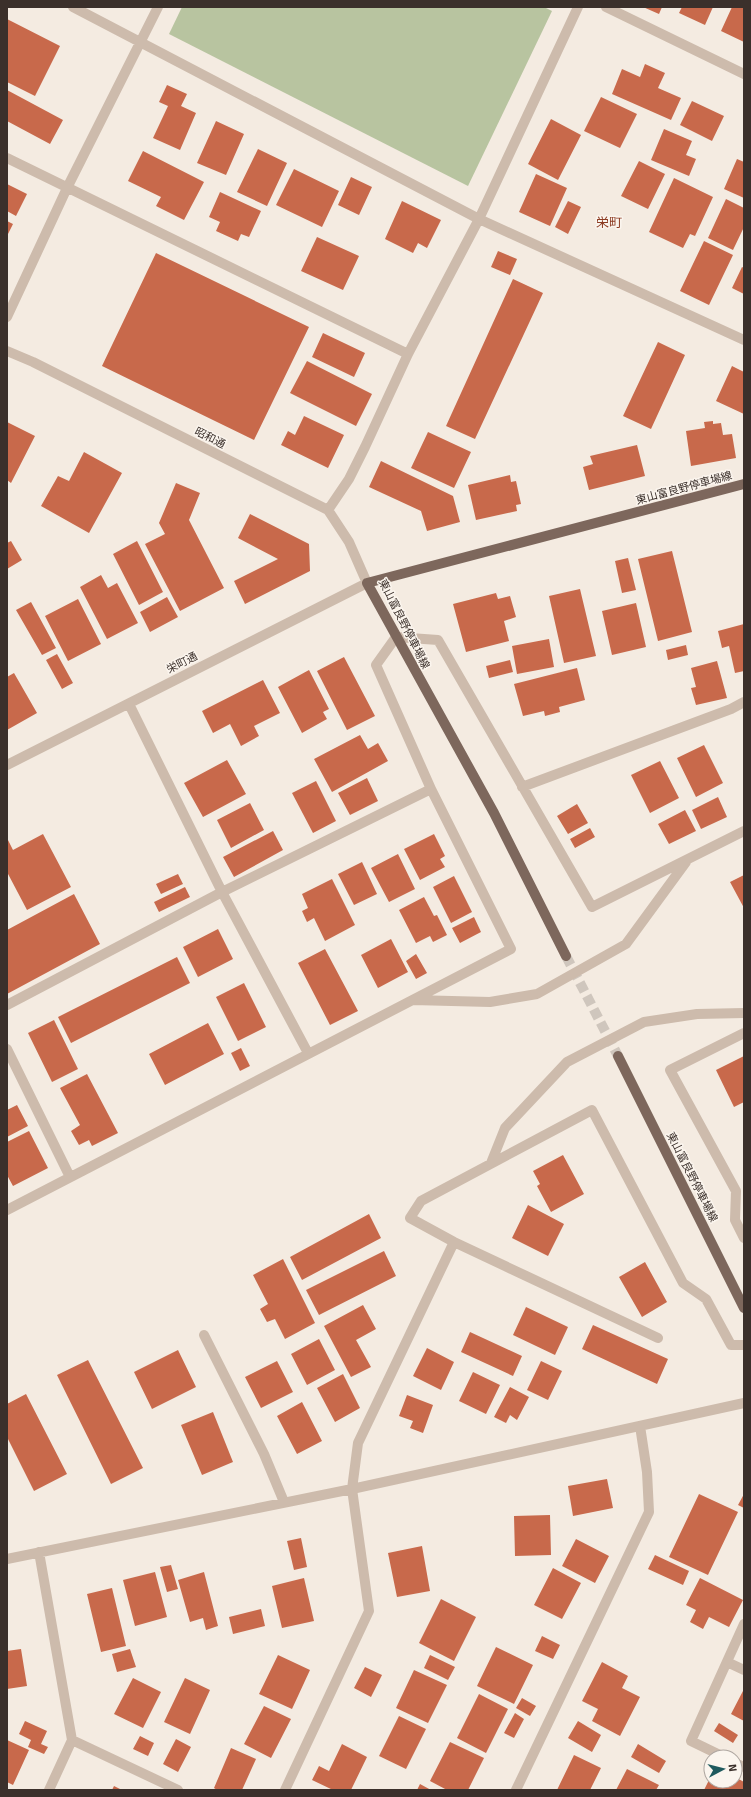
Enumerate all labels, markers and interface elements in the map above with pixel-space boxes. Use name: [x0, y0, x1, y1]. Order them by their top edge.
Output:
district label: 栄町: [596, 215, 622, 231]
street label: 昭和通: [192, 425, 228, 451]
street label: 東山富良野停車場線: [635, 469, 733, 507]
street label: 東山富良野停車場線: [376, 577, 432, 671]
street label: 栄町通: [164, 650, 200, 676]
street label: 東山富良野停車場線: [664, 1130, 720, 1224]
north arrow: [703, 1749, 743, 1789]
text: N: [726, 1763, 739, 1772]

